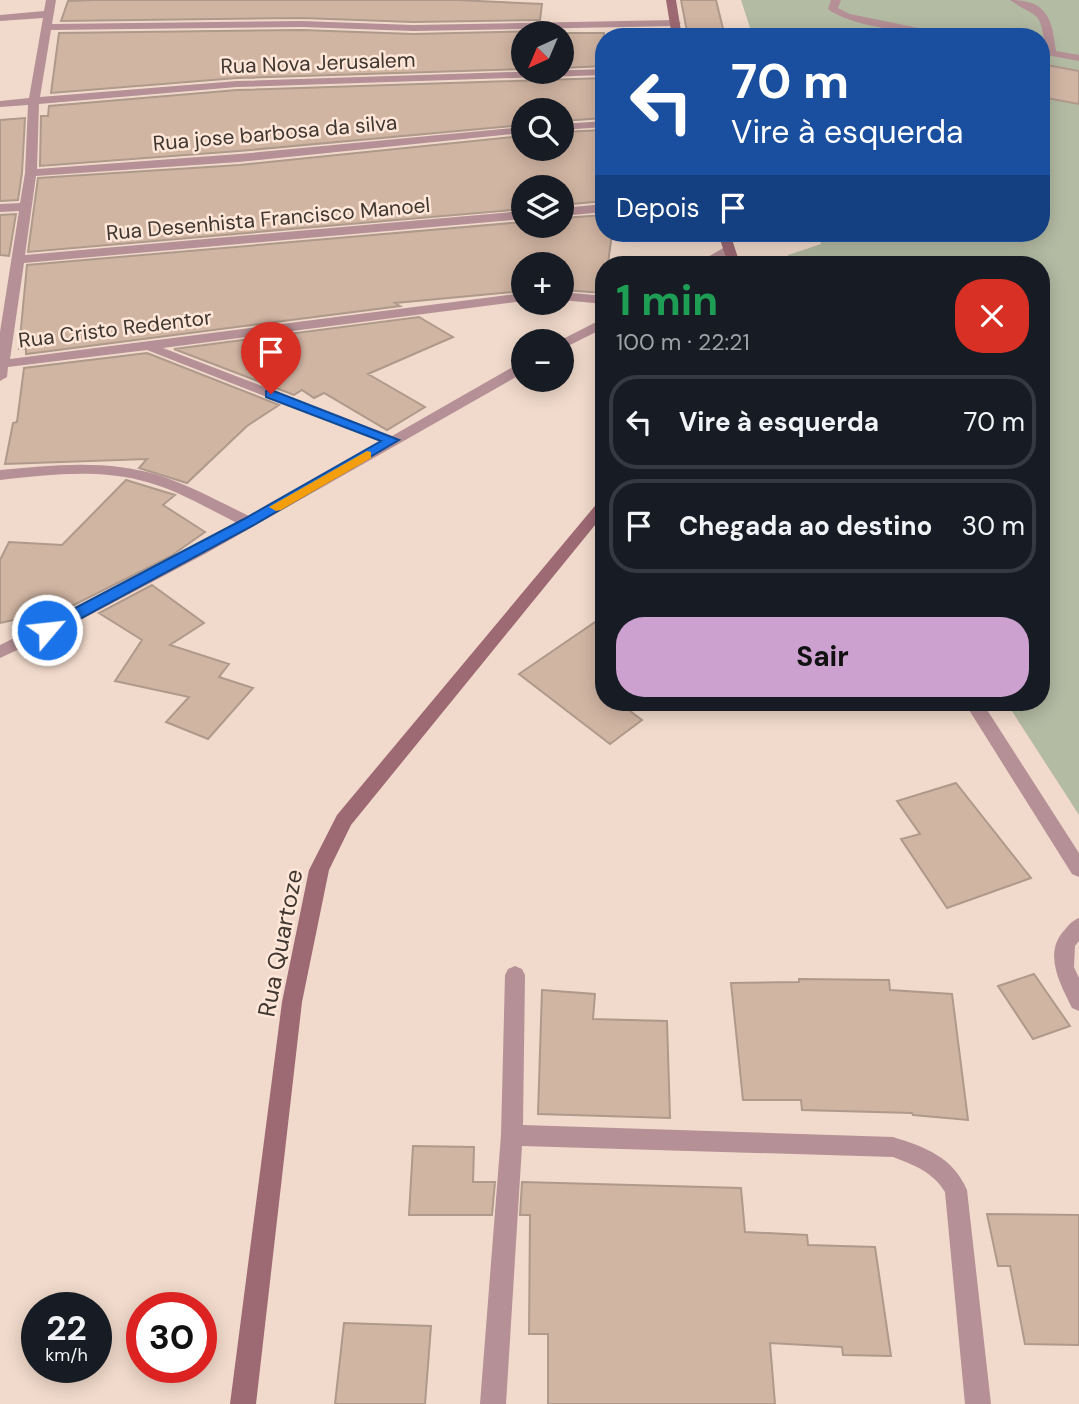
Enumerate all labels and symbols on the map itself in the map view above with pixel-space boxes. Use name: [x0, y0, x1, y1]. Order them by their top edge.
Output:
north arrow: [511, 21, 574, 84]
street label: Rua Nova Jerusalem: [220, 46, 416, 80]
street label: Rua jose barbosa da silva: [152, 108, 398, 158]
street label: Rua Desenhista Francisco Manoel: [105, 191, 431, 247]
street label: Rua Cristo Redentor: [17, 303, 213, 355]
pin: [241, 322, 301, 394]
position arrow: [10, 593, 84, 667]
street label: Rua Quartoze: [251, 867, 309, 1019]
speed limit sign: 30: [126, 1292, 217, 1383]

